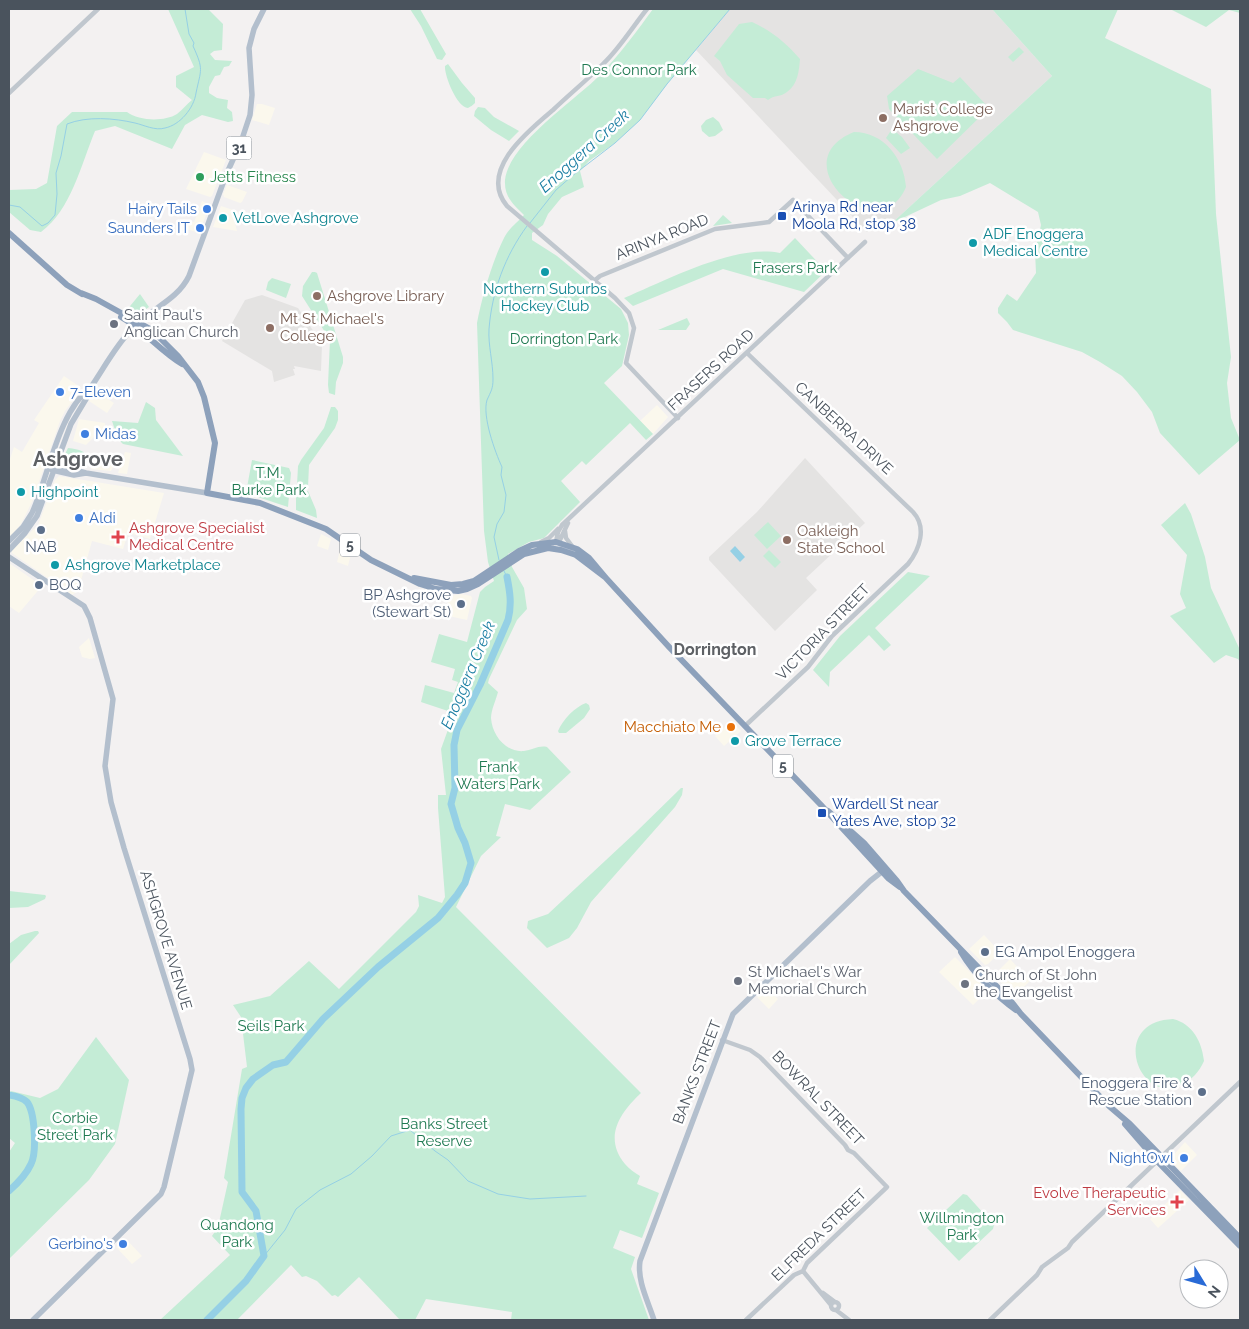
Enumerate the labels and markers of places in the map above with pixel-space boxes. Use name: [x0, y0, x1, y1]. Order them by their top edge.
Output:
place label: Marist College Ashgrove: [893, 100, 993, 135]
marker: Marist College Ashgrove: [877, 112, 889, 124]
place label: Jetts Fitness: [210, 168, 296, 186]
marker: Jetts Fitness: [194, 171, 206, 183]
place label: Arinya Rd near Moola Rd, stop 38: [792, 198, 916, 233]
place label: Hairy Tails: [128, 200, 197, 218]
marker: Hairy Tails: [201, 203, 213, 215]
place label: VetLove Ashgrove: [233, 209, 359, 227]
marker: Arinya Rd near Moola Rd, stop 38: [776, 210, 788, 222]
marker: VetLove Ashgrove: [217, 212, 229, 224]
place label: Saunders IT: [108, 219, 190, 237]
marker: Saunders IT: [194, 222, 206, 234]
place label: ADF Enoggera Medical Centre: [983, 225, 1088, 260]
marker: ADF Enoggera Medical Centre: [967, 237, 979, 249]
marker: Northern Suburbs Hockey Club: [539, 266, 551, 278]
place label: Northern Suburbs Hockey Club: [483, 280, 607, 315]
place label: Ashgrove Library: [327, 287, 444, 305]
marker: Ashgrove Library: [311, 290, 323, 302]
place label: Saint Paul's Anglican Church: [124, 306, 238, 341]
place label: Mt St Michael's College: [280, 310, 384, 345]
marker: Saint Paul's Anglican Church: [108, 318, 120, 330]
marker: Mt St Michael's College: [264, 322, 276, 334]
place label: 7-Eleven: [70, 383, 131, 401]
marker: 7-Eleven: [54, 386, 66, 398]
place label: Midas: [95, 425, 136, 443]
marker: Midas: [79, 428, 91, 440]
place label: Highpoint: [31, 483, 99, 501]
marker: Highpoint: [15, 486, 27, 498]
place label: Aldi: [89, 509, 116, 527]
marker: Aldi: [73, 512, 85, 524]
place label: Ashgrove Specialist Medical Centre: [129, 519, 265, 554]
place label: Oakleigh State School: [797, 522, 886, 557]
marker: NAB: [35, 524, 47, 536]
marker: Ashgrove Specialist Medical Centre: [111, 530, 125, 544]
marker: Oakleigh State School: [781, 534, 793, 546]
place label: NAB: [25, 538, 57, 556]
place label: Ashgrove Marketplace: [65, 556, 221, 574]
marker: Ashgrove Marketplace: [49, 559, 61, 571]
place label: BOQ: [49, 576, 82, 594]
marker: BOQ: [33, 579, 45, 591]
place label: BP Ashgrove (Stewart St): [363, 586, 451, 621]
marker: BP Ashgrove (Stewart St): [455, 598, 467, 610]
place label: Macchiato Me: [624, 718, 721, 736]
marker: Macchiato Me: [725, 721, 737, 733]
place label: Grove Terrace: [745, 732, 841, 750]
marker: Grove Terrace: [729, 735, 741, 747]
place label: Wardell St near Yates Ave, stop 32: [832, 795, 956, 830]
marker: Wardell St near Yates Ave, stop 32: [816, 807, 828, 819]
place label: EG Ampol Enoggera: [995, 943, 1135, 961]
marker: EG Ampol Enoggera: [979, 946, 991, 958]
place label: St Michael's War Memorial Church: [748, 963, 867, 998]
place label: Church of St John the Evangelist: [975, 966, 1097, 1001]
marker: St Michael's War Memorial Church: [732, 975, 744, 987]
marker: Church of St John the Evangelist: [959, 978, 971, 990]
place label: Enoggera Fire & Rescue Station: [1081, 1074, 1192, 1109]
marker: Enoggera Fire & Rescue Station: [1196, 1086, 1208, 1098]
place label: NightOwl: [1109, 1149, 1175, 1167]
marker: NightOwl: [1178, 1152, 1190, 1164]
place label: Evolve Therapeutic Services: [1033, 1184, 1166, 1219]
marker: Evolve Therapeutic Services: [1170, 1195, 1184, 1209]
place label: Gerbino's: [48, 1235, 113, 1253]
marker: Gerbino's: [117, 1238, 129, 1250]

